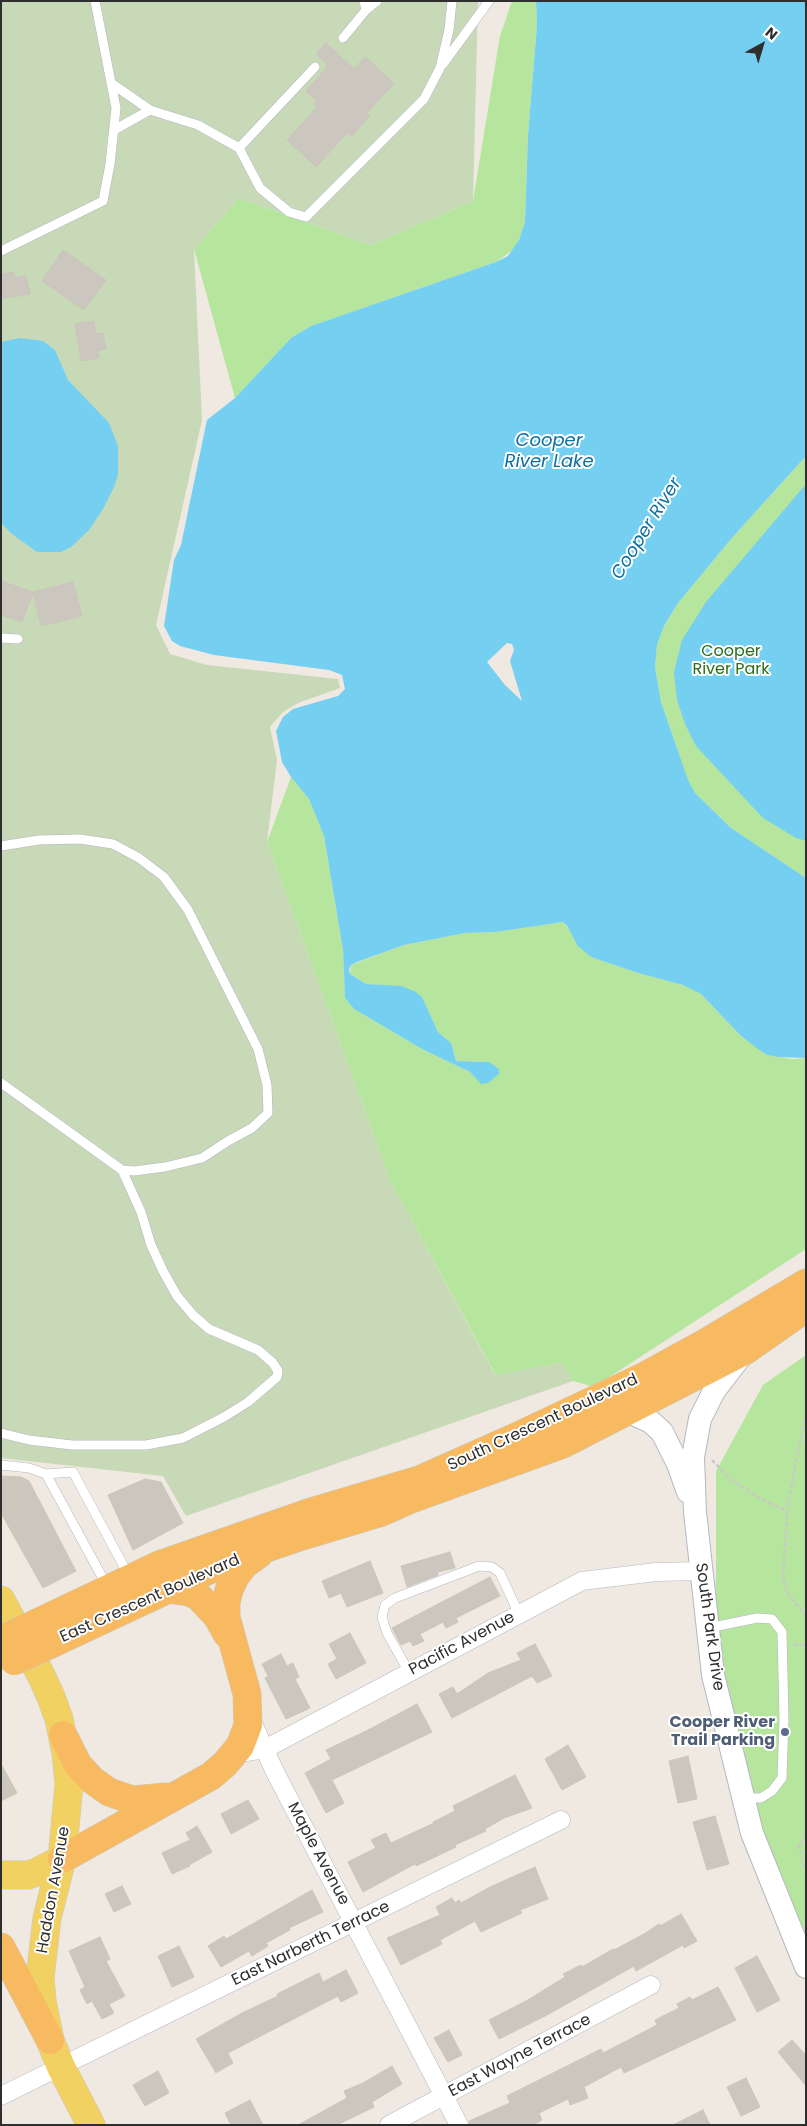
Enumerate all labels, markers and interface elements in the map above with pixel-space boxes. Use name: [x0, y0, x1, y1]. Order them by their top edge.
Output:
north arrow: [737, 20, 787, 70]
text: N: [761, 22, 782, 44]
water label: Cooper River Lake: [504, 430, 594, 472]
water label: Cooper River: [607, 474, 687, 584]
park label: Cooper River Park: [692, 642, 770, 680]
street label: South Crescent Boulevard: [445, 1370, 641, 1476]
street label: East Crescent Boulevard: [57, 1551, 243, 1647]
street label: South Park Drive: [691, 1562, 727, 1692]
street label: Pacific Avenue: [406, 1608, 518, 1680]
place label: Cooper River Trail Parking: [670, 1713, 775, 1751]
marker: Cooper River Trail Parking: [779, 1726, 791, 1738]
street label: Maple Avenue: [283, 1799, 353, 1909]
street label: Haddon Avenue: [33, 1825, 75, 1955]
street label: East Narberth Terrace: [229, 1897, 393, 1991]
street label: East Wayne Terrace: [446, 2010, 594, 2102]

